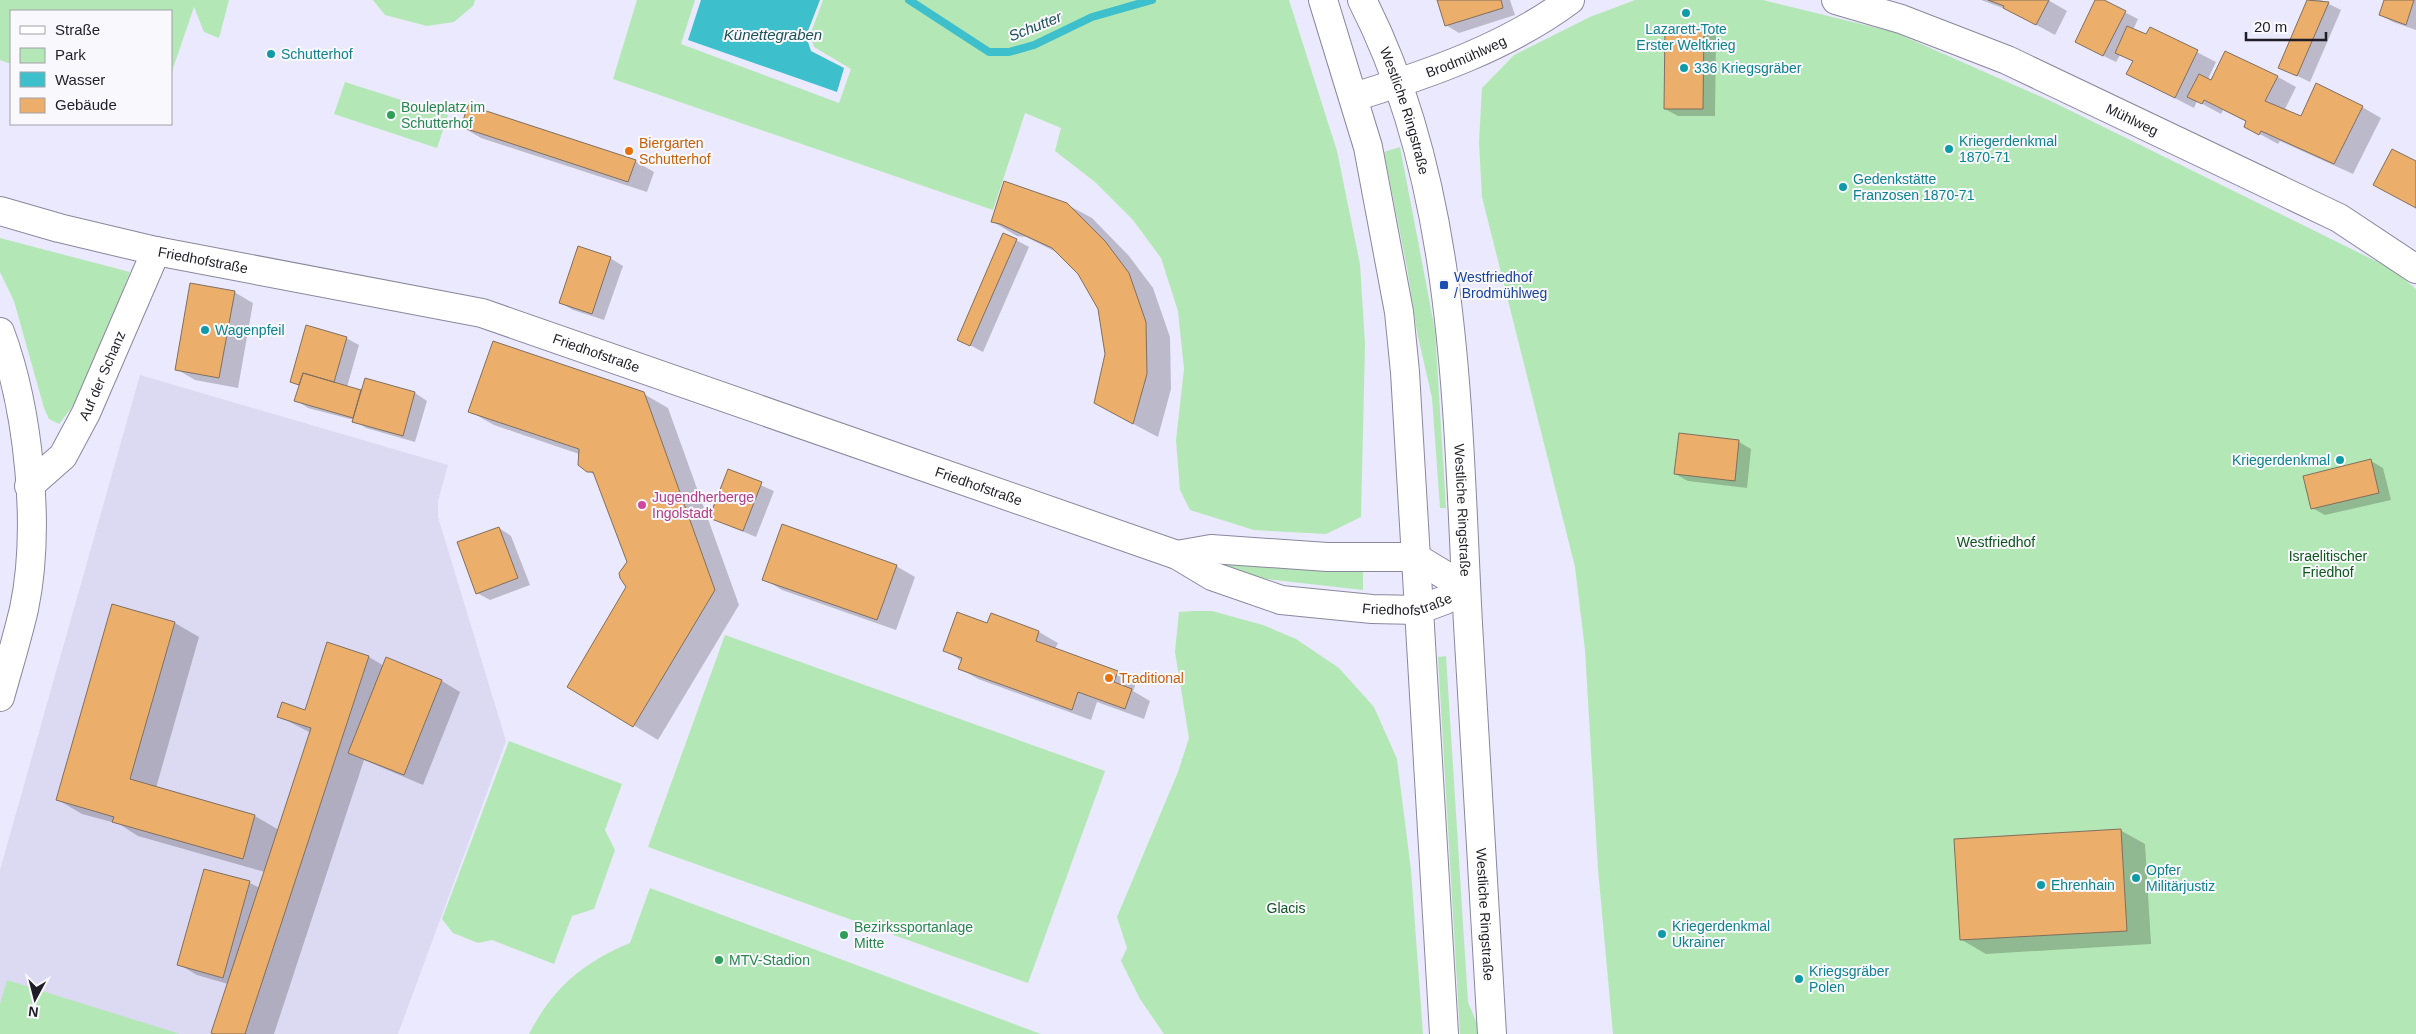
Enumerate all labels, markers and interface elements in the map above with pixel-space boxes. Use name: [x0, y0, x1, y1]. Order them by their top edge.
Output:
water label: Schutter: [1006, 7, 1065, 44]
marker: Lazarett-Tote Erster Weltkrieg: [1680, 7, 1692, 19]
legend: [10, 10, 172, 125]
scale bar: [2246, 10, 2326, 42]
text: 20 m: [2254, 18, 2287, 35]
text: Straße: [55, 21, 100, 38]
place label: Lazarett-Tote Erster Weltkrieg: [1636, 21, 1736, 53]
water label: Künettegraben: [724, 26, 822, 43]
street label: Brodmühlweg: [1424, 33, 1509, 81]
street label: Westliche Ringstraße: [1377, 45, 1432, 176]
text: Park: [55, 46, 86, 63]
place label: Schutterhof: [281, 46, 353, 62]
marker: Schutterhof: [265, 48, 277, 60]
place label: 336 Kriegsgräber: [1694, 60, 1802, 76]
marker: 336 Kriegsgräber: [1678, 62, 1690, 74]
text: Wasser: [55, 71, 105, 88]
text: Gebäude: [55, 96, 117, 113]
place label: Bouleplatz im Schutterhof: [401, 99, 485, 131]
street label: Mühlweg: [2103, 100, 2161, 139]
marker: Bouleplatz im Schutterhof: [385, 109, 397, 121]
place label: Kriegerdenkmal 1870-71: [1959, 133, 2057, 165]
place label: Biergarten Schutterhof: [639, 135, 711, 167]
marker: Kriegerdenkmal 1870-71: [1943, 143, 1955, 155]
marker: Biergarten Schutterhof: [623, 145, 635, 157]
place label: Gedenkstätte Franzosen 1870-71: [1853, 171, 1975, 203]
marker: Gedenkstätte Franzosen 1870-71: [1837, 181, 1849, 193]
street label: Friedhofstraße: [157, 244, 250, 276]
place label: Westfriedhof / Brodmühlweg: [1454, 269, 1547, 301]
marker: Westfriedhof / Brodmühlweg: [1438, 279, 1450, 291]
place label: Wagenpfeil: [215, 322, 285, 338]
marker: Wagenpfeil: [199, 324, 211, 336]
street label: Auf der Schanz: [76, 328, 129, 423]
street label: Friedhofstraße: [551, 330, 642, 375]
street label: Westliche Ringstraße: [1451, 443, 1474, 577]
place label: Kriegerdenkmal: [2232, 452, 2330, 468]
marker: Kriegerdenkmal: [2334, 454, 2346, 466]
street label: Friedhofstraße: [933, 463, 1025, 509]
place label: Jugendherberge Ingolstadt: [652, 489, 754, 521]
marker: Jugendherberge Ingolstadt: [636, 499, 648, 511]
park label: Westfriedhof: [1957, 534, 2035, 550]
park label: Israelitischer Friedhof: [2289, 548, 2368, 580]
street label: Friedhofstraße: [1362, 590, 1455, 618]
place label: Traditional: [1119, 670, 1184, 686]
marker: Traditional: [1103, 672, 1115, 684]
street label: Westliche Ringstraße: [1473, 848, 1497, 981]
place label: Opfer Militärjustiz: [2146, 862, 2215, 894]
marker: Opfer Militärjustiz: [2130, 872, 2142, 884]
place label: Ehrenhain: [2051, 877, 2115, 893]
marker: Ehrenhain: [2035, 879, 2047, 891]
park label: Glacis: [1267, 900, 1305, 916]
place label: Kriegerdenkmal Ukrainer: [1672, 918, 1770, 950]
place label: Bezirkssportanlage Mitte: [854, 919, 973, 951]
marker: Kriegerdenkmal Ukrainer: [1656, 928, 1668, 940]
marker: Bezirkssportanlage Mitte: [838, 929, 850, 941]
place label: MTV-Stadion: [729, 952, 810, 968]
marker: MTV-Stadion: [713, 954, 725, 966]
place label: Kriegsgräber Polen: [1809, 963, 1889, 995]
marker: Kriegsgräber Polen: [1793, 973, 1805, 985]
north arrow: [10, 974, 60, 1024]
text: N: [27, 1003, 39, 1020]

